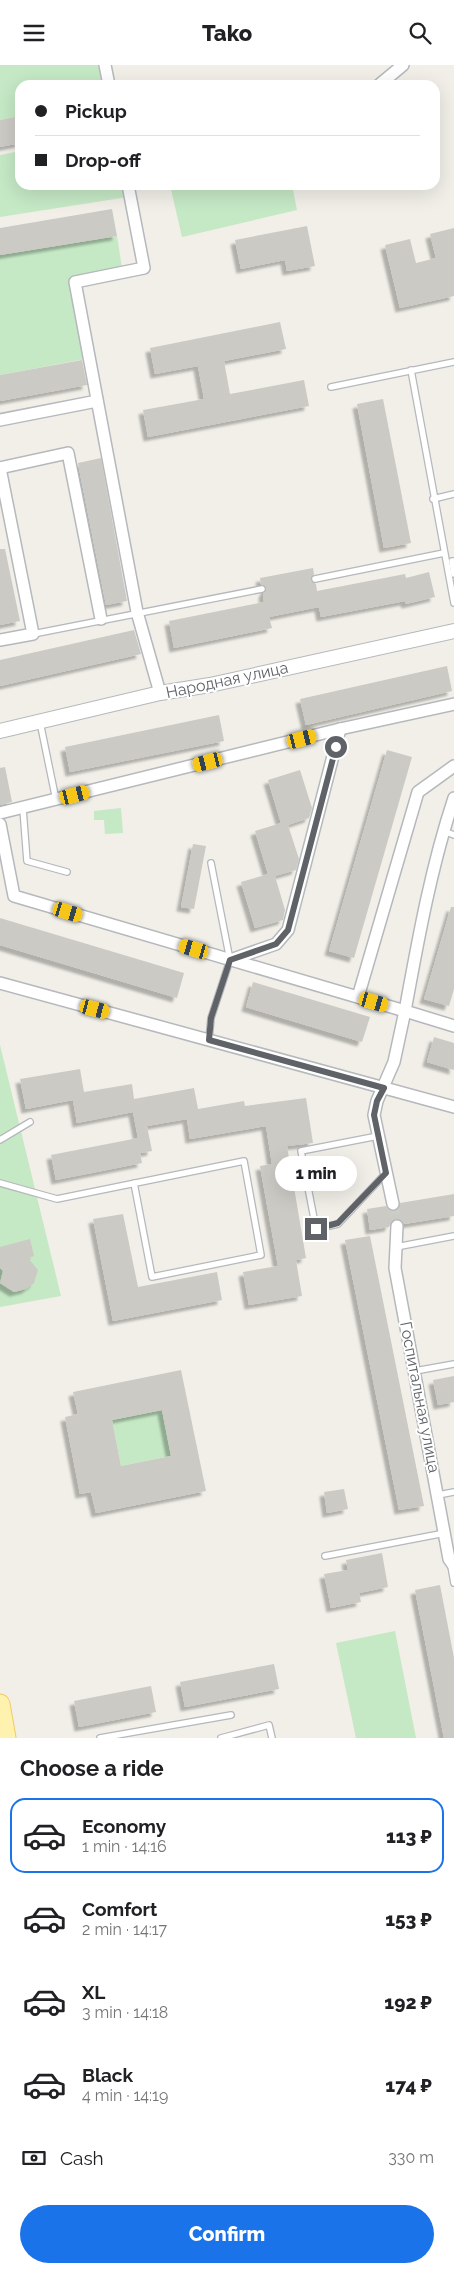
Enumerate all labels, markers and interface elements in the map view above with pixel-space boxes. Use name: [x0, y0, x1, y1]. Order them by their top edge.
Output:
icon: menu: [20, 19, 48, 47]
icon: search: [406, 19, 434, 47]
text: Tako: [202, 20, 252, 46]
text: Pickup: [65, 100, 127, 122]
text: Drop-off: [65, 149, 141, 171]
street label: Народная улица: [164, 658, 290, 702]
car: [285, 728, 318, 750]
route start: [325, 736, 347, 758]
car: [191, 751, 224, 773]
car: [58, 784, 91, 806]
car: [51, 900, 84, 924]
car: [177, 938, 210, 960]
car: [357, 991, 390, 1013]
car: [78, 998, 111, 1020]
callout: 1 min: [275, 1157, 357, 1191]
text: 1 min: [295, 1164, 337, 1183]
route end: [305, 1218, 327, 1240]
street label: Госпитальная улица: [396, 1320, 444, 1474]
text: Choose a ride: [20, 1755, 164, 1781]
icon: car: [22, 1813, 67, 1858]
text: Economy: [82, 1815, 166, 1837]
text: 113 ₽: [386, 1825, 432, 1847]
text: 1 min · 14:16: [82, 1837, 167, 1856]
icon: car: [22, 1896, 67, 1941]
text: Comfort: [82, 1898, 157, 1920]
text: 153 ₽: [385, 1908, 432, 1930]
text: 2 min · 14:17: [82, 1920, 167, 1939]
icon: car: [22, 1979, 67, 2024]
text: XL: [82, 1981, 105, 2003]
text: 192 ₽: [384, 1991, 432, 2013]
text: 3 min · 14:18: [82, 2003, 168, 2022]
icon: car: [22, 2062, 67, 2107]
text: Black: [82, 2064, 133, 2086]
text: 174 ₽: [385, 2074, 432, 2096]
text: 4 min · 14:19: [82, 2086, 168, 2105]
icon: cash: [20, 2144, 48, 2172]
text: Cash: [60, 2147, 104, 2169]
text: 330 m: [388, 2148, 434, 2167]
button: Confirm: [20, 2205, 434, 2263]

